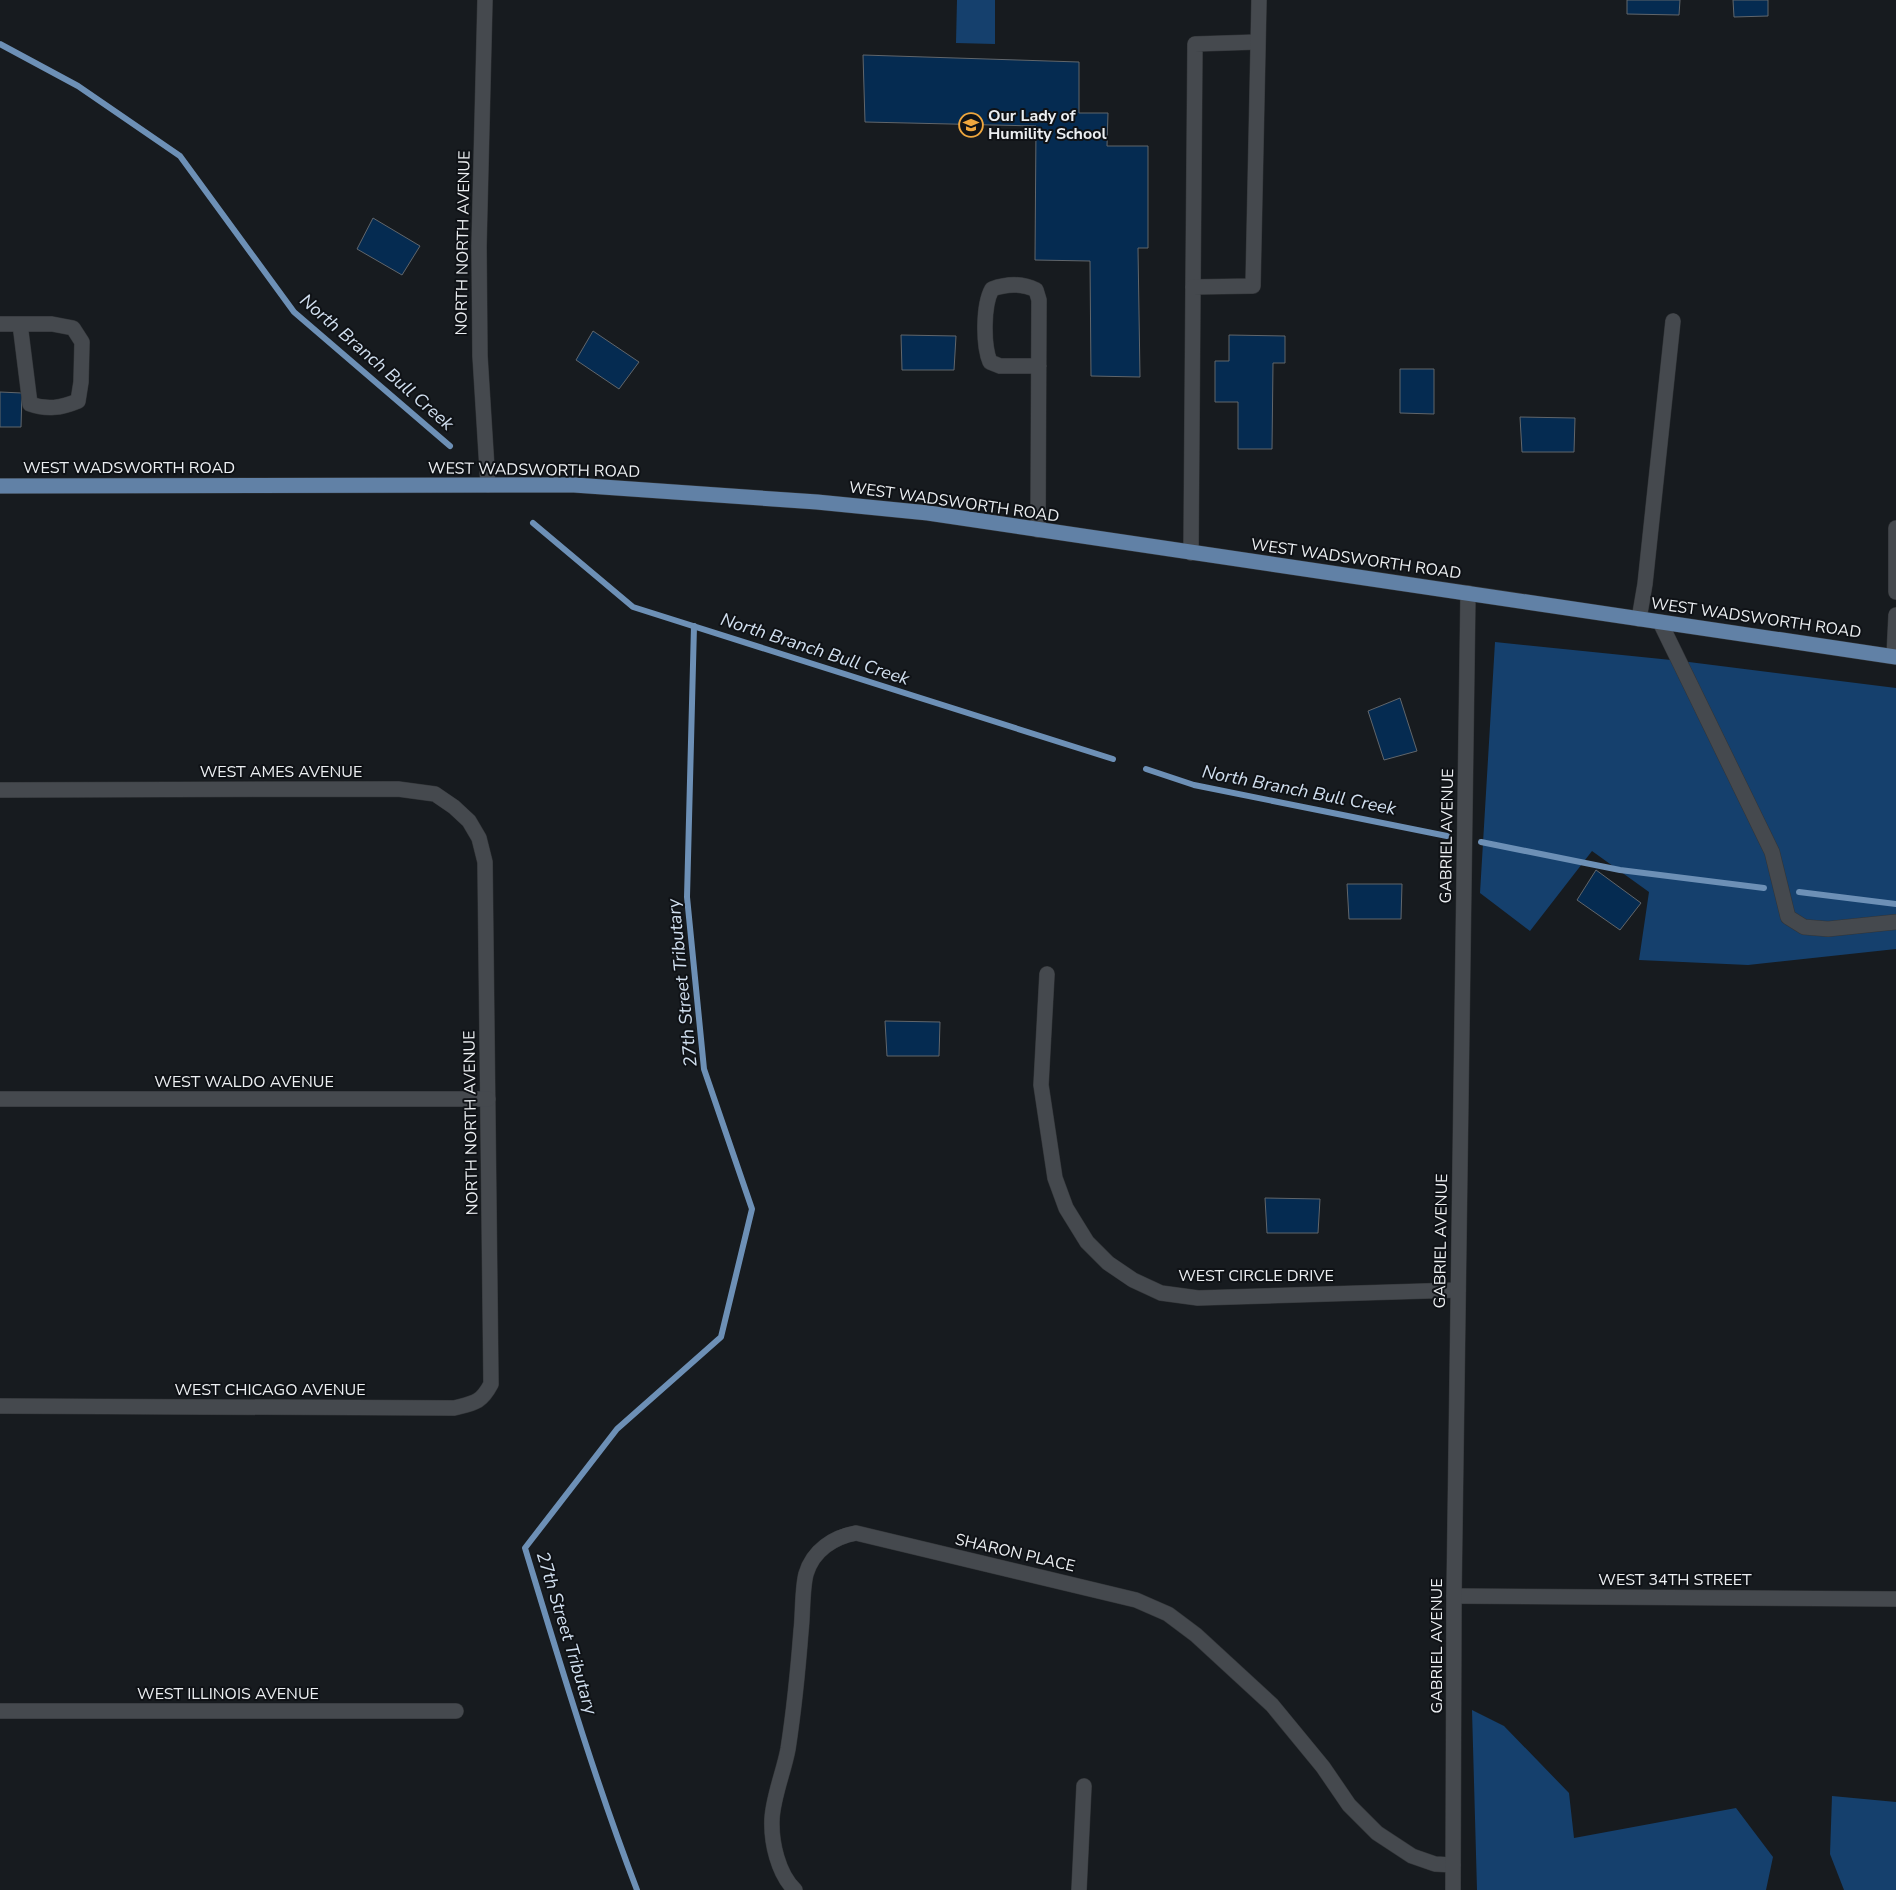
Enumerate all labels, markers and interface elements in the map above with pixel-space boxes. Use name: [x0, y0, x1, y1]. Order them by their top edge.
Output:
place label: Our Lady of Humility School: [988, 105, 1106, 145]
school or university icon: Our Lady of Humility School: [958, 112, 984, 138]
street label: NORTH NORTH AVENUE: [450, 150, 476, 336]
water label: North Branch Bull Creek: [295, 288, 460, 436]
street label: WEST WADSWORTH ROAD: [23, 457, 235, 479]
street label: WEST WADSWORTH ROAD: [428, 457, 640, 483]
street label: WEST WADSWORTH ROAD: [847, 476, 1061, 528]
street label: WEST WADSWORTH ROAD: [1249, 533, 1463, 585]
street label: WEST WADSWORTH ROAD: [1649, 592, 1863, 644]
water label: North Branch Bull Creek: [718, 607, 913, 691]
water label: North Branch Bull Creek: [1200, 759, 1399, 821]
street label: WEST AMES AVENUE: [200, 761, 362, 783]
street label: GABRIEL AVENUE: [1435, 768, 1459, 904]
water label: 27th Street Tributary: [661, 897, 703, 1068]
street label: NORTH NORTH AVENUE: [458, 1030, 484, 1216]
street label: WEST WALDO AVENUE: [154, 1071, 334, 1093]
street label: GABRIEL AVENUE: [1429, 1173, 1453, 1309]
street label: WEST CIRCLE DRIVE: [1178, 1265, 1334, 1287]
street label: WEST CHICAGO AVENUE: [174, 1379, 366, 1401]
street label: SHARON PLACE: [953, 1528, 1077, 1578]
water label: 27th Street Tributary: [531, 1549, 603, 1718]
street label: WEST 34TH STREET: [1598, 1569, 1752, 1591]
street label: GABRIEL AVENUE: [1426, 1579, 1448, 1713]
street label: WEST ILLINOIS AVENUE: [137, 1683, 319, 1705]

